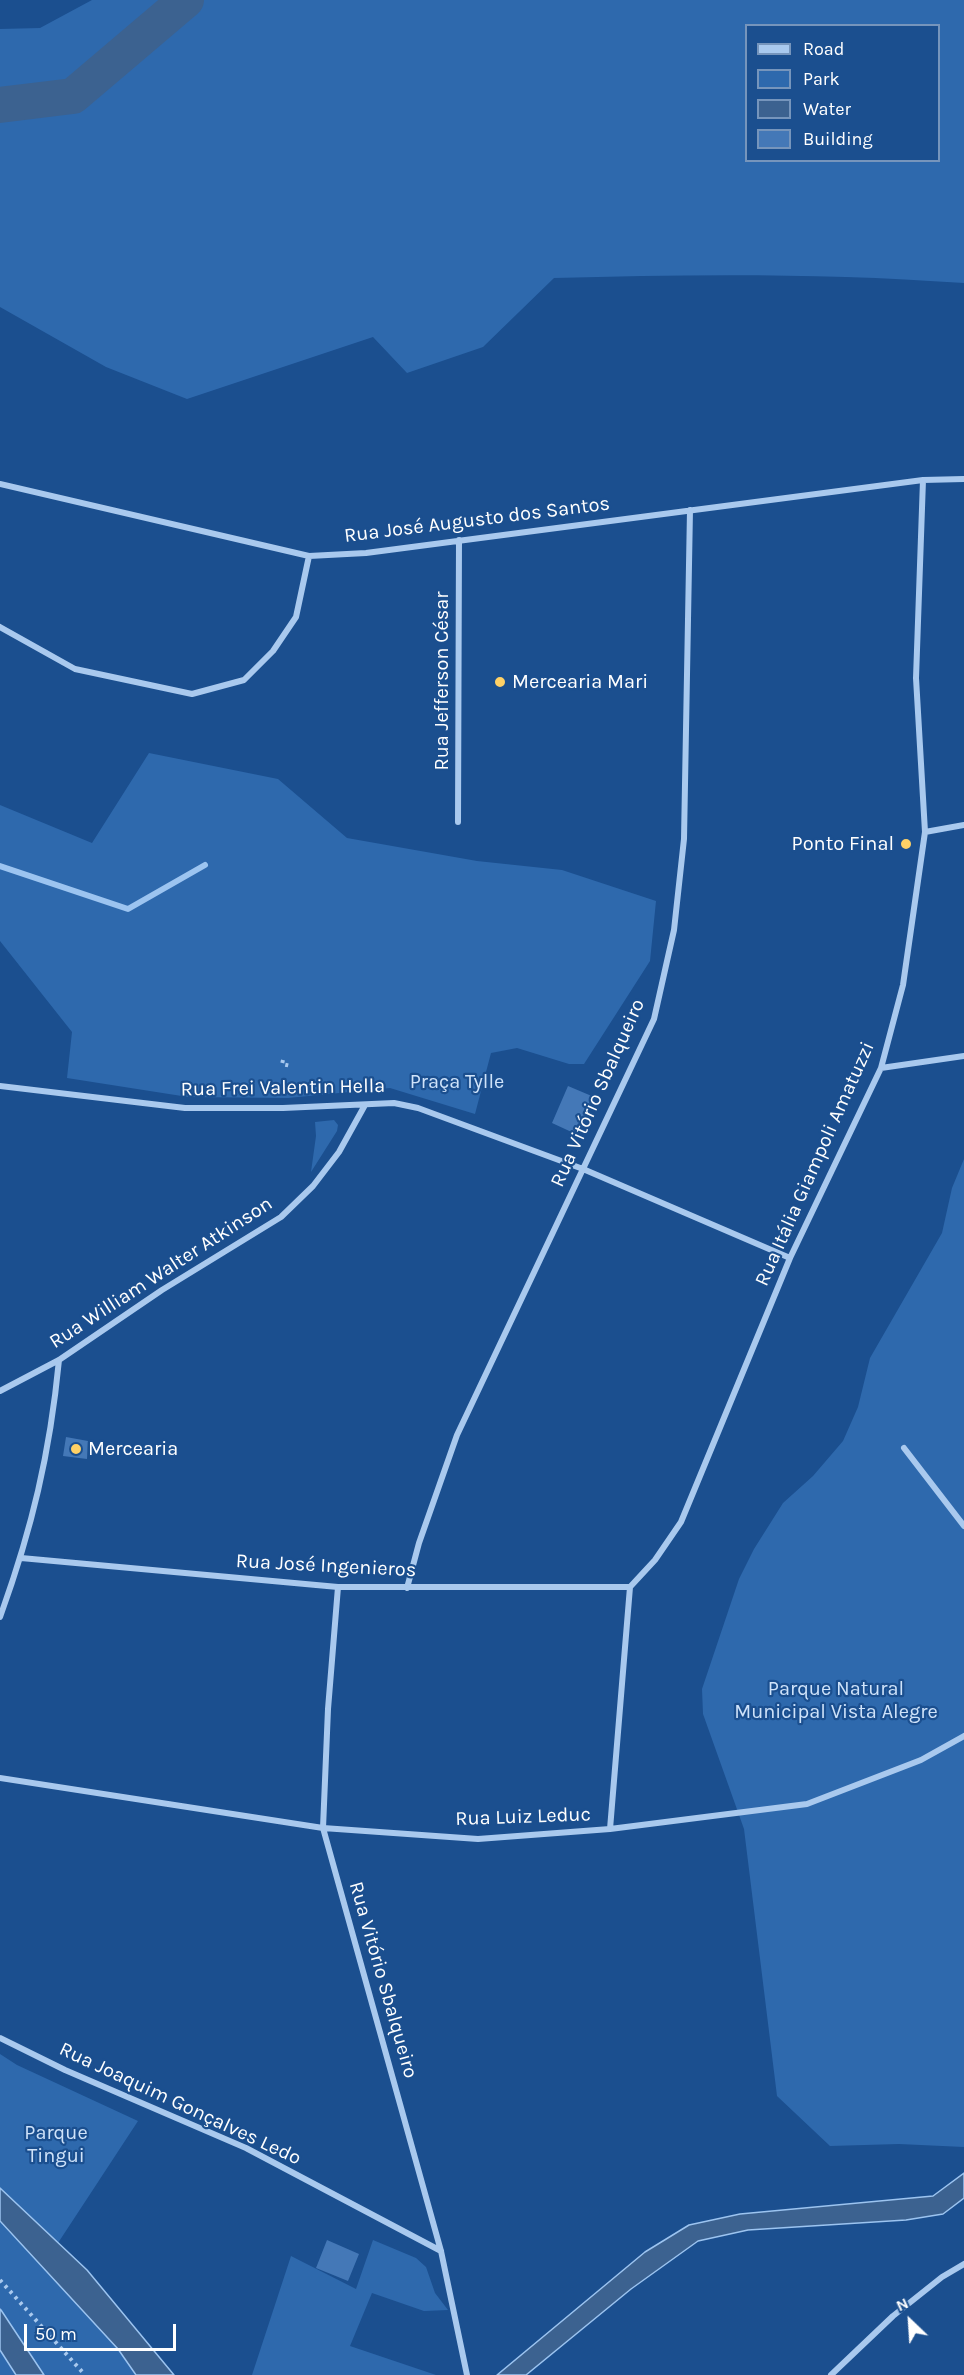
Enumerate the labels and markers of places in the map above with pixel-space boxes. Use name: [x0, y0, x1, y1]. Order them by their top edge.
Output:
place label: Mercearia Mari: [512, 670, 648, 694]
marker: Mercearia Mari: [493, 675, 507, 689]
place label: Ponto Final: [792, 832, 894, 856]
marker: Ponto Final: [899, 837, 913, 851]
place label: Mercearia: [88, 1437, 178, 1461]
marker: Mercearia: [69, 1442, 83, 1456]

